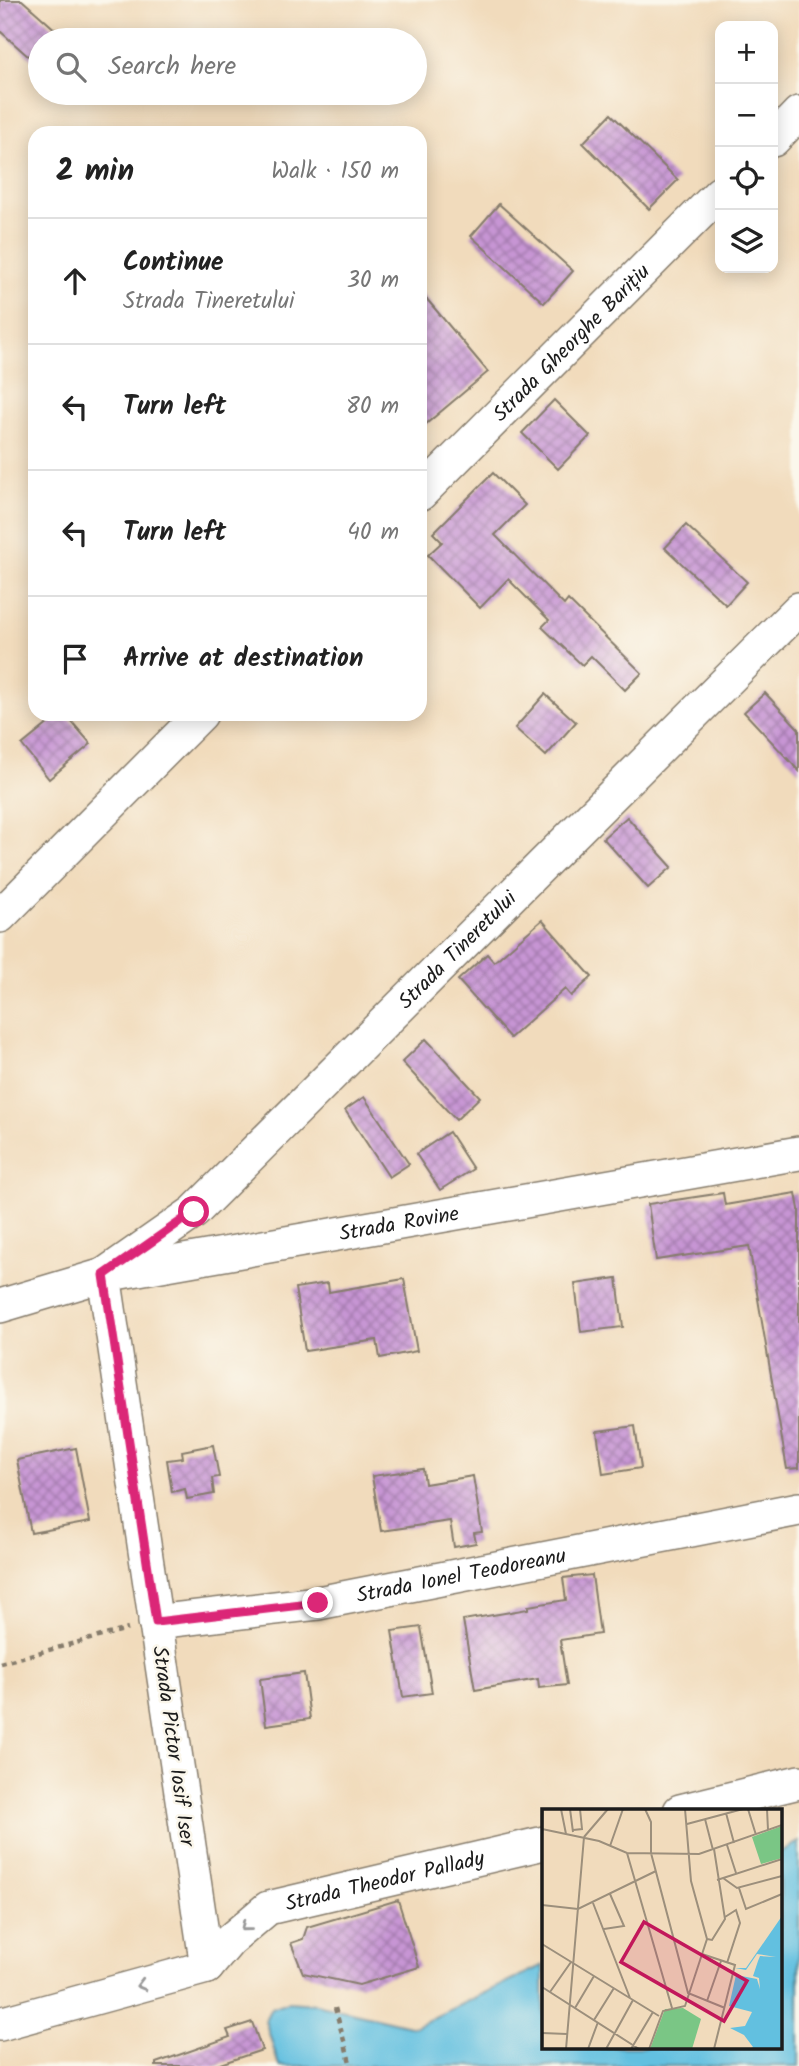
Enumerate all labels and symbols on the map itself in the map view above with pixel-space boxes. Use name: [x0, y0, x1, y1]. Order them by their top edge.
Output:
street label: Strada Gheorghe Barițiu: [486, 257, 659, 430]
street label: Strada Tineretului: [391, 883, 526, 1018]
route start: [178, 1196, 209, 1227]
street label: Strada Rovine: [337, 1198, 462, 1251]
street label: Strada Ionel Teodoreanu: [354, 1540, 569, 1613]
route end: [302, 1587, 333, 1618]
street label: Strada Pictor Iosif Iser: [142, 1644, 203, 1849]
inset map: [542, 1809, 782, 2048]
street label: Strada Theodor Pallady: [282, 1843, 488, 1921]
one-way arrow: [240, 1919, 252, 1932]
one-way arrow: [135, 1977, 147, 1992]

